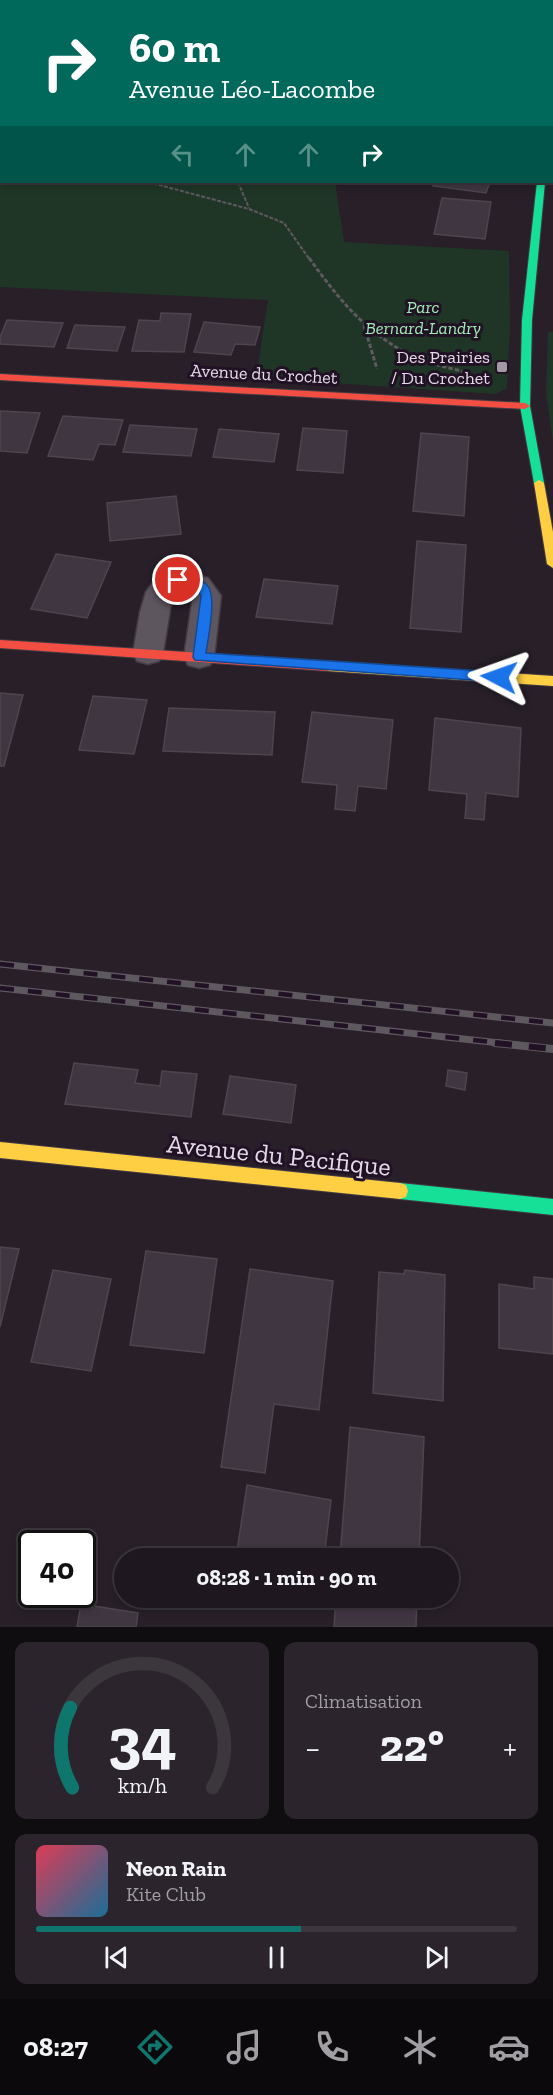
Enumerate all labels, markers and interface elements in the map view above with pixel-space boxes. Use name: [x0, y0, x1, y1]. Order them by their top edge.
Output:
text: 60 m: [129, 22, 220, 73]
icon: right: [30, 24, 108, 102]
text: Avenue Léo-Lacombe: [129, 73, 375, 105]
icon: left: [166, 138, 199, 171]
icon: ahead: [229, 138, 262, 171]
icon: ahead: [292, 138, 325, 171]
icon: right: [355, 138, 388, 171]
park label: Parc Bernard-Landry: [365, 296, 481, 339]
place label: Des Prairies / Du Crochet: [391, 346, 490, 389]
street label: Avenue du Crochet: [190, 359, 338, 389]
marker: Des Prairies / Du Crochet: [495, 360, 509, 374]
pin: [152, 554, 203, 605]
icon: arrive: [161, 563, 194, 596]
position arrow: [467, 645, 531, 709]
street label: Avenue du Pacifique: [165, 1127, 393, 1183]
speed limit sign: 40: [18, 1530, 96, 1608]
text: 08:28 · 1 min · 90 m: [197, 1564, 376, 1591]
text: Climatisation: [305, 1689, 422, 1713]
text: 34: [108, 1703, 176, 1778]
text: 22°: [379, 1719, 444, 1773]
text: −: [305, 1728, 320, 1767]
text: +: [503, 1728, 517, 1767]
text: km/h: [118, 1773, 166, 1798]
text: Neon Rain: [126, 1855, 226, 1882]
text: Kite Club: [126, 1882, 206, 1906]
icon: previous: [100, 1941, 133, 1974]
icon: pause: [260, 1941, 293, 1974]
icon: next: [420, 1941, 453, 1974]
icon: directions: [134, 2026, 176, 2068]
icon: music: [223, 2026, 265, 2068]
icon: phone: [311, 2026, 353, 2068]
icon: climate: [399, 2026, 441, 2068]
icon: car: [488, 2026, 530, 2068]
text: 08:27: [23, 2031, 88, 2063]

